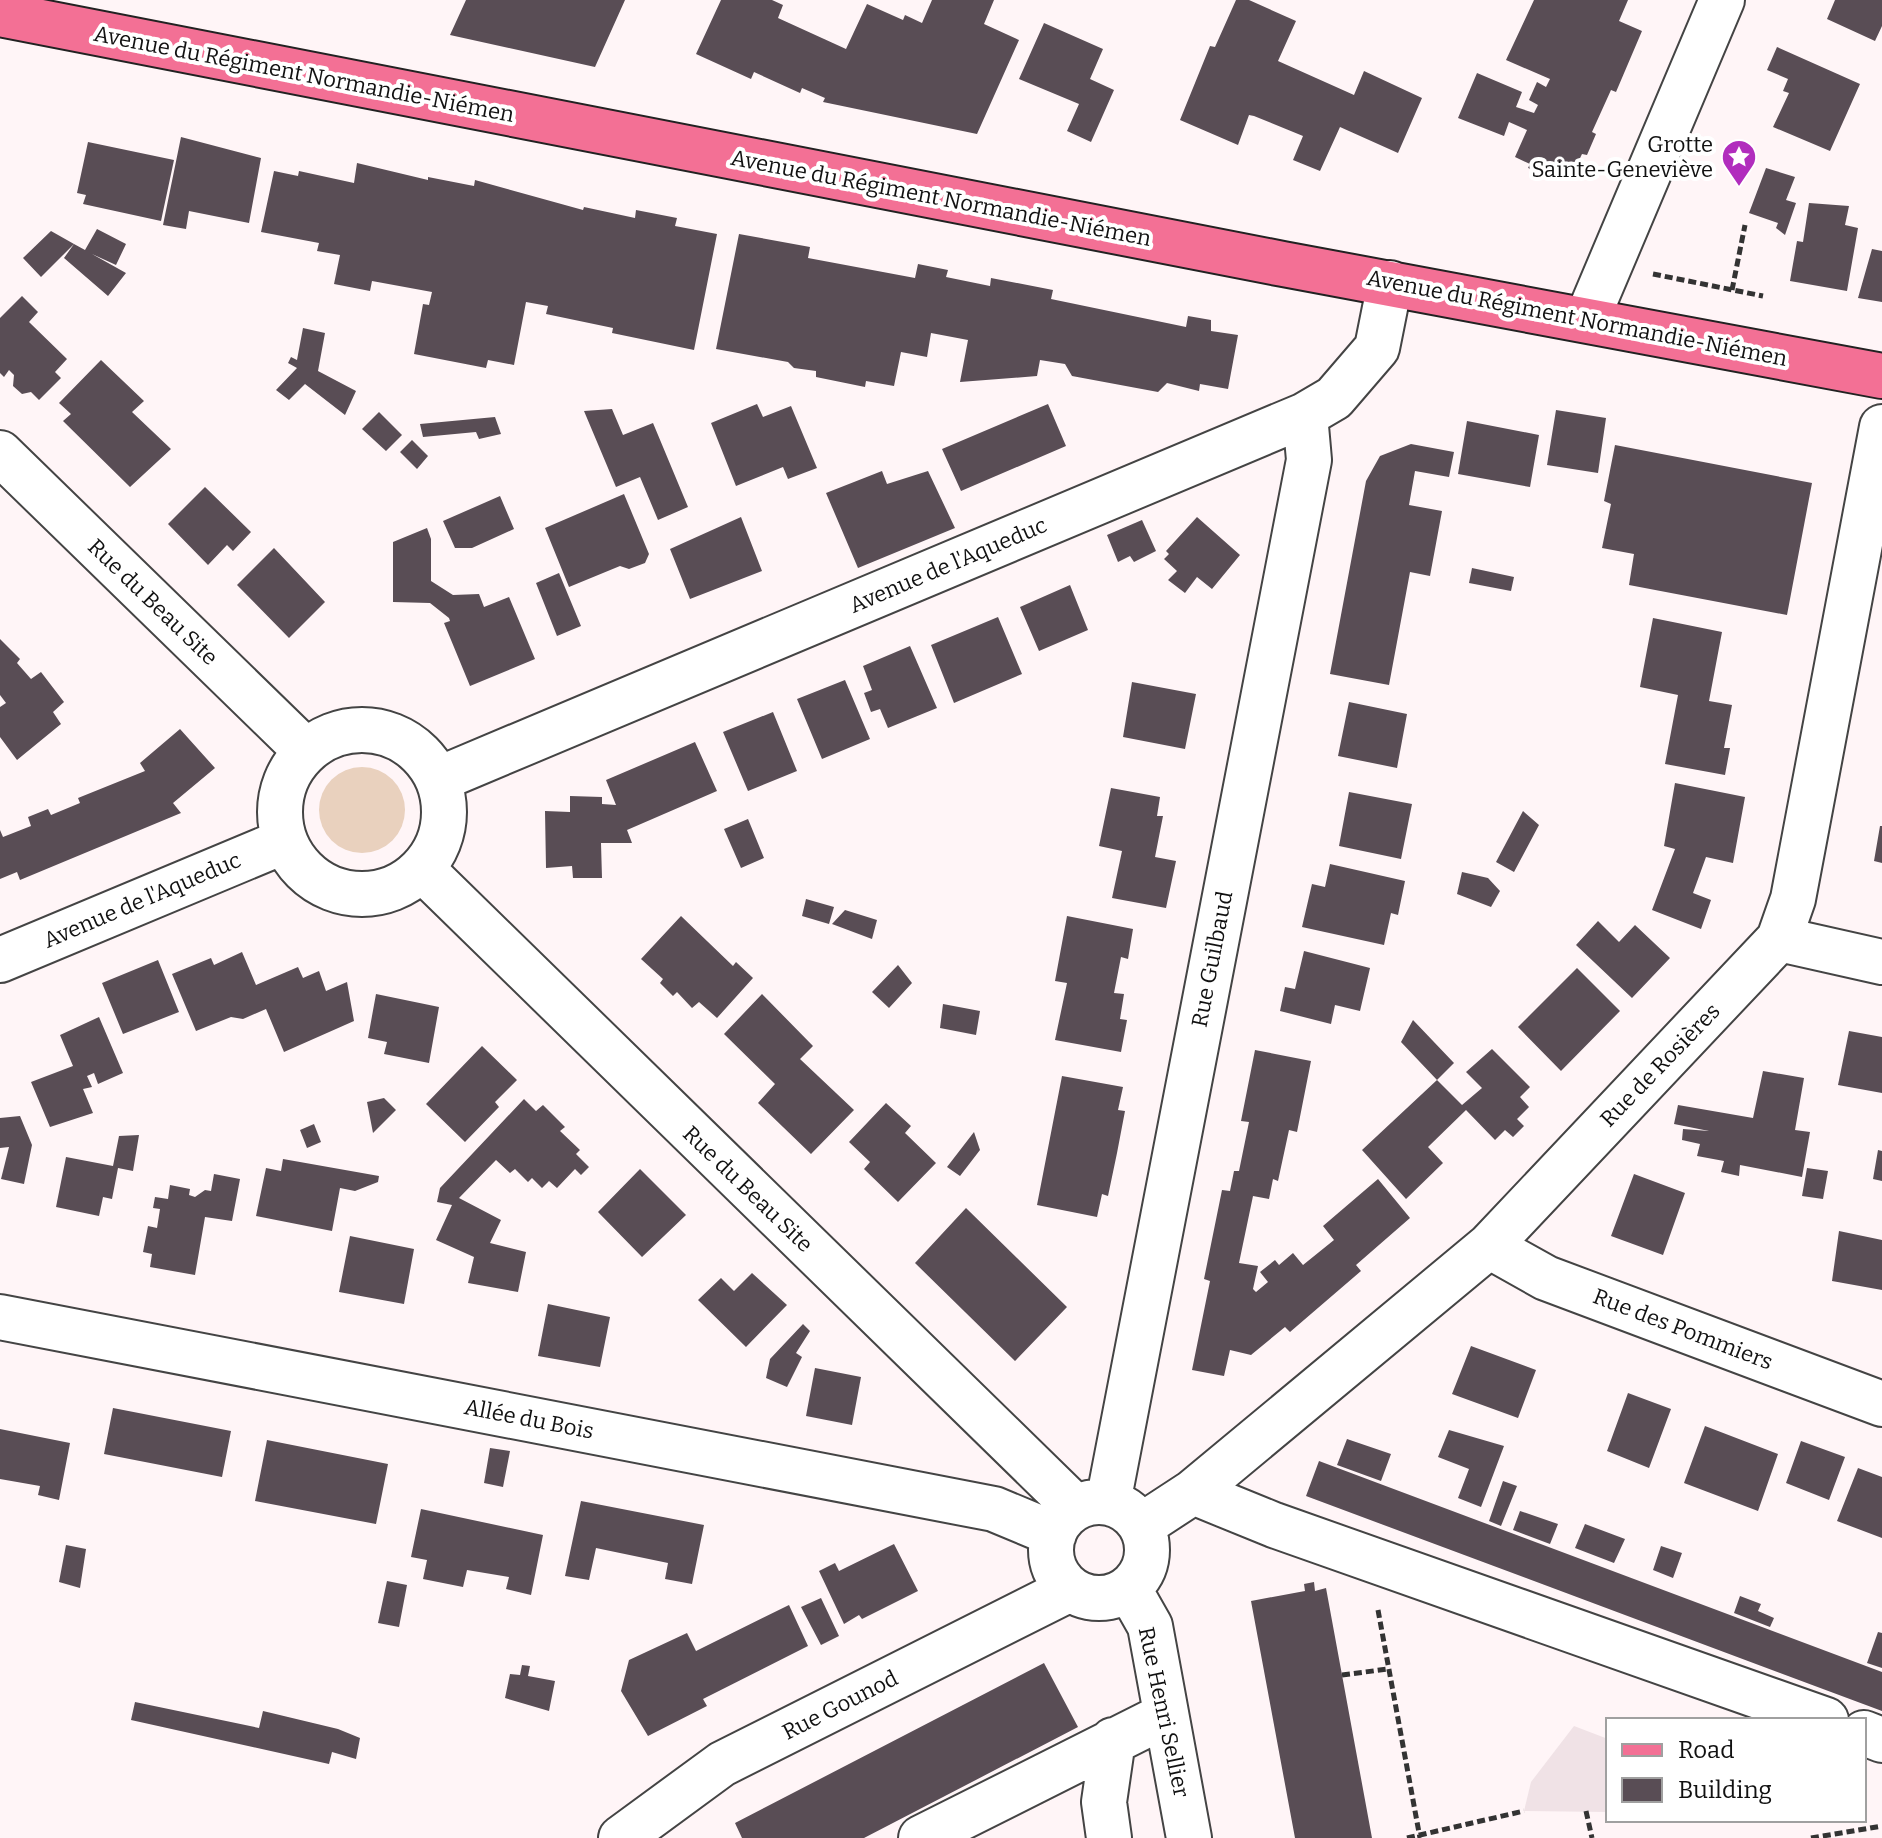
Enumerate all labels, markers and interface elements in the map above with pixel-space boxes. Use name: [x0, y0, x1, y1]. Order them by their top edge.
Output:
street label: Avenue du Régiment Normandie-Niémen: [92, 20, 516, 128]
place label: Grotte Sainte-Geneviève: [1531, 131, 1713, 183]
place icon: Grotte Sainte-Geneviève: [1720, 138, 1758, 188]
street label: Avenue du Régiment Normandie-Niémen: [729, 144, 1153, 252]
street label: Avenue du Régiment Normandie-Niémen: [1365, 264, 1789, 372]
street label: Avenue de l'Aqueduc: [845, 511, 1051, 619]
street label: Rue du Beau Site: [82, 533, 224, 671]
street label: Avenue de l'Aqueduc: [39, 846, 245, 954]
street label: Rue Guilbaud: [1186, 889, 1238, 1029]
street label: Rue de Rosières: [1594, 998, 1726, 1132]
street label: Rue du Beau Site: [677, 1120, 819, 1258]
street label: Rue des Pommiers: [1589, 1282, 1777, 1376]
street label: Allée du Bois: [462, 1393, 596, 1445]
street label: Rue Henri Sellier: [1133, 1624, 1195, 1800]
street label: Rue Gounod: [778, 1664, 902, 1746]
legend: [1606, 1718, 1866, 1822]
text: Road: [1678, 1736, 1734, 1764]
text: Building: [1678, 1776, 1772, 1804]

